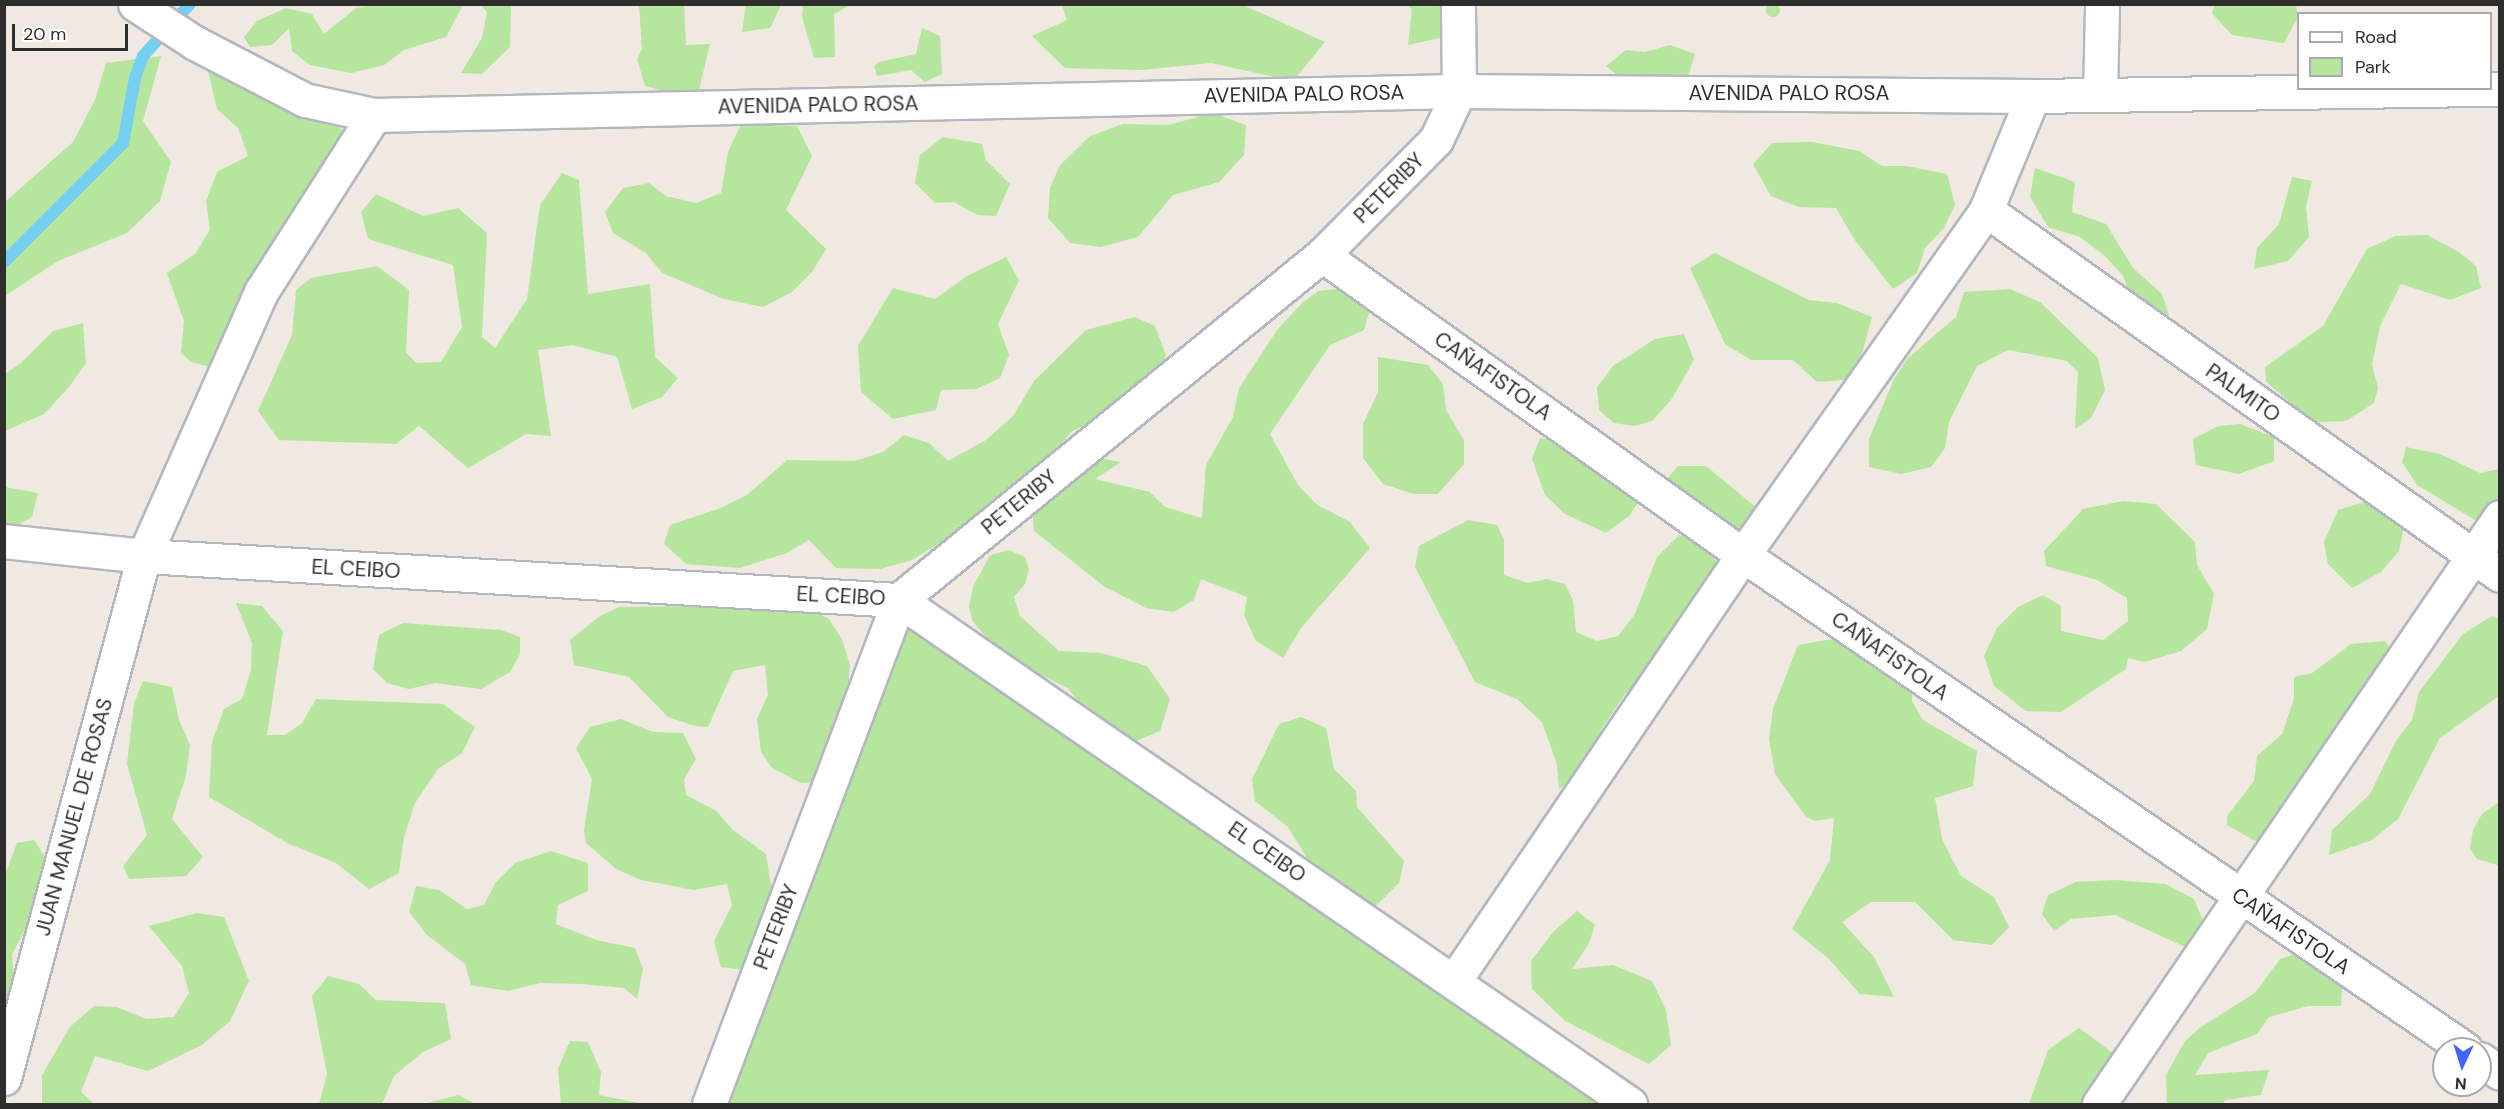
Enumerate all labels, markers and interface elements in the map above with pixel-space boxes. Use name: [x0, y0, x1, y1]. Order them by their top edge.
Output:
scale bar: [15, 12, 130, 50]
legend: [2297, 12, 2492, 90]
text: 20 m: [23, 22, 66, 46]
text: Road: [2355, 25, 2397, 49]
text: Park: [2355, 55, 2391, 79]
street label: AVENIDA PALO ROSA: [1203, 80, 1405, 108]
street label: AVENIDA PALO ROSA: [1689, 80, 1889, 106]
street label: AVENIDA PALO ROSA: [717, 91, 919, 119]
street label: PETERIBY: [1349, 148, 1429, 228]
street label: CAÑAFISTOLA: [1430, 326, 1556, 426]
street label: PALMITO: [2201, 358, 2285, 428]
street label: PETERIBY: [976, 464, 1062, 540]
street label: EL CEIBO: [311, 554, 401, 584]
street label: EL CEIBO: [796, 581, 886, 611]
street label: CAÑAFISTOLA: [1827, 606, 1953, 706]
street label: JUAN MANUEL DE ROSAS: [30, 695, 118, 939]
street label: EL CEIBO: [1223, 816, 1311, 888]
street label: PETERIBY: [748, 881, 804, 973]
street label: CAÑAFISTOLA: [2227, 882, 2355, 980]
north arrow: [2432, 1037, 2492, 1097]
text: N: [2454, 1073, 2467, 1094]

